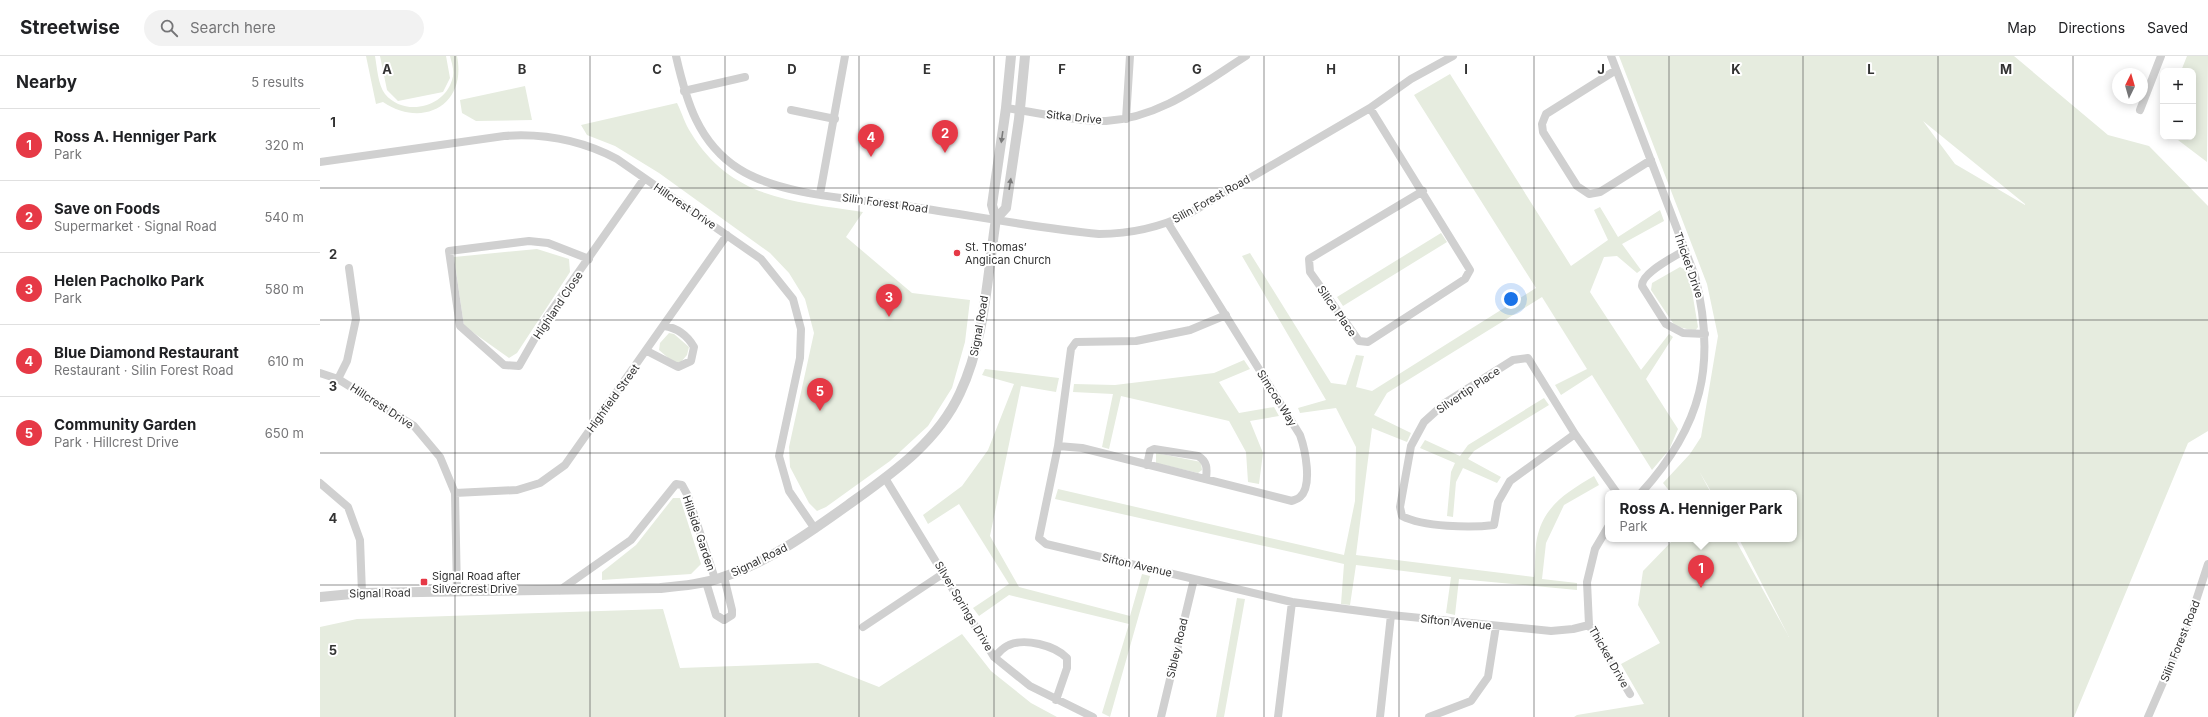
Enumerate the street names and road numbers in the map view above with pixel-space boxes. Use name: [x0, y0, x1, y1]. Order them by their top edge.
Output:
street label: Sitka Drive: [1045, 107, 1103, 127]
street label: Silin Forest Road: [1170, 172, 1252, 226]
street label: Hillcrest Drive: [651, 180, 719, 232]
street label: Silin Forest Road: [841, 190, 929, 216]
street label: Thicket Drive: [1671, 230, 1707, 300]
street label: Highland Close: [530, 268, 586, 342]
street label: Silica Place: [1314, 283, 1360, 339]
street label: Signal Road: [967, 295, 991, 357]
street label: Highfield Street: [584, 361, 643, 435]
street label: Silvertip Place: [1433, 364, 1503, 416]
street label: Simcoe Way: [1254, 367, 1300, 429]
street label: Hillcrest Drive: [348, 380, 416, 432]
street label: Hillside Garden: [680, 493, 718, 573]
street label: Signal Road: [728, 540, 790, 580]
street label: Sifton Avenue: [1100, 550, 1174, 580]
street label: Silver Springs Drive: [932, 559, 996, 653]
street label: Signal Road: [349, 585, 411, 601]
street label: Silin Forest Road: [2157, 598, 2203, 684]
street label: Sifton Avenue: [1420, 611, 1492, 633]
street label: Sibley Road: [1163, 617, 1191, 679]
street label: Thicket Drive: [1586, 624, 1632, 690]

